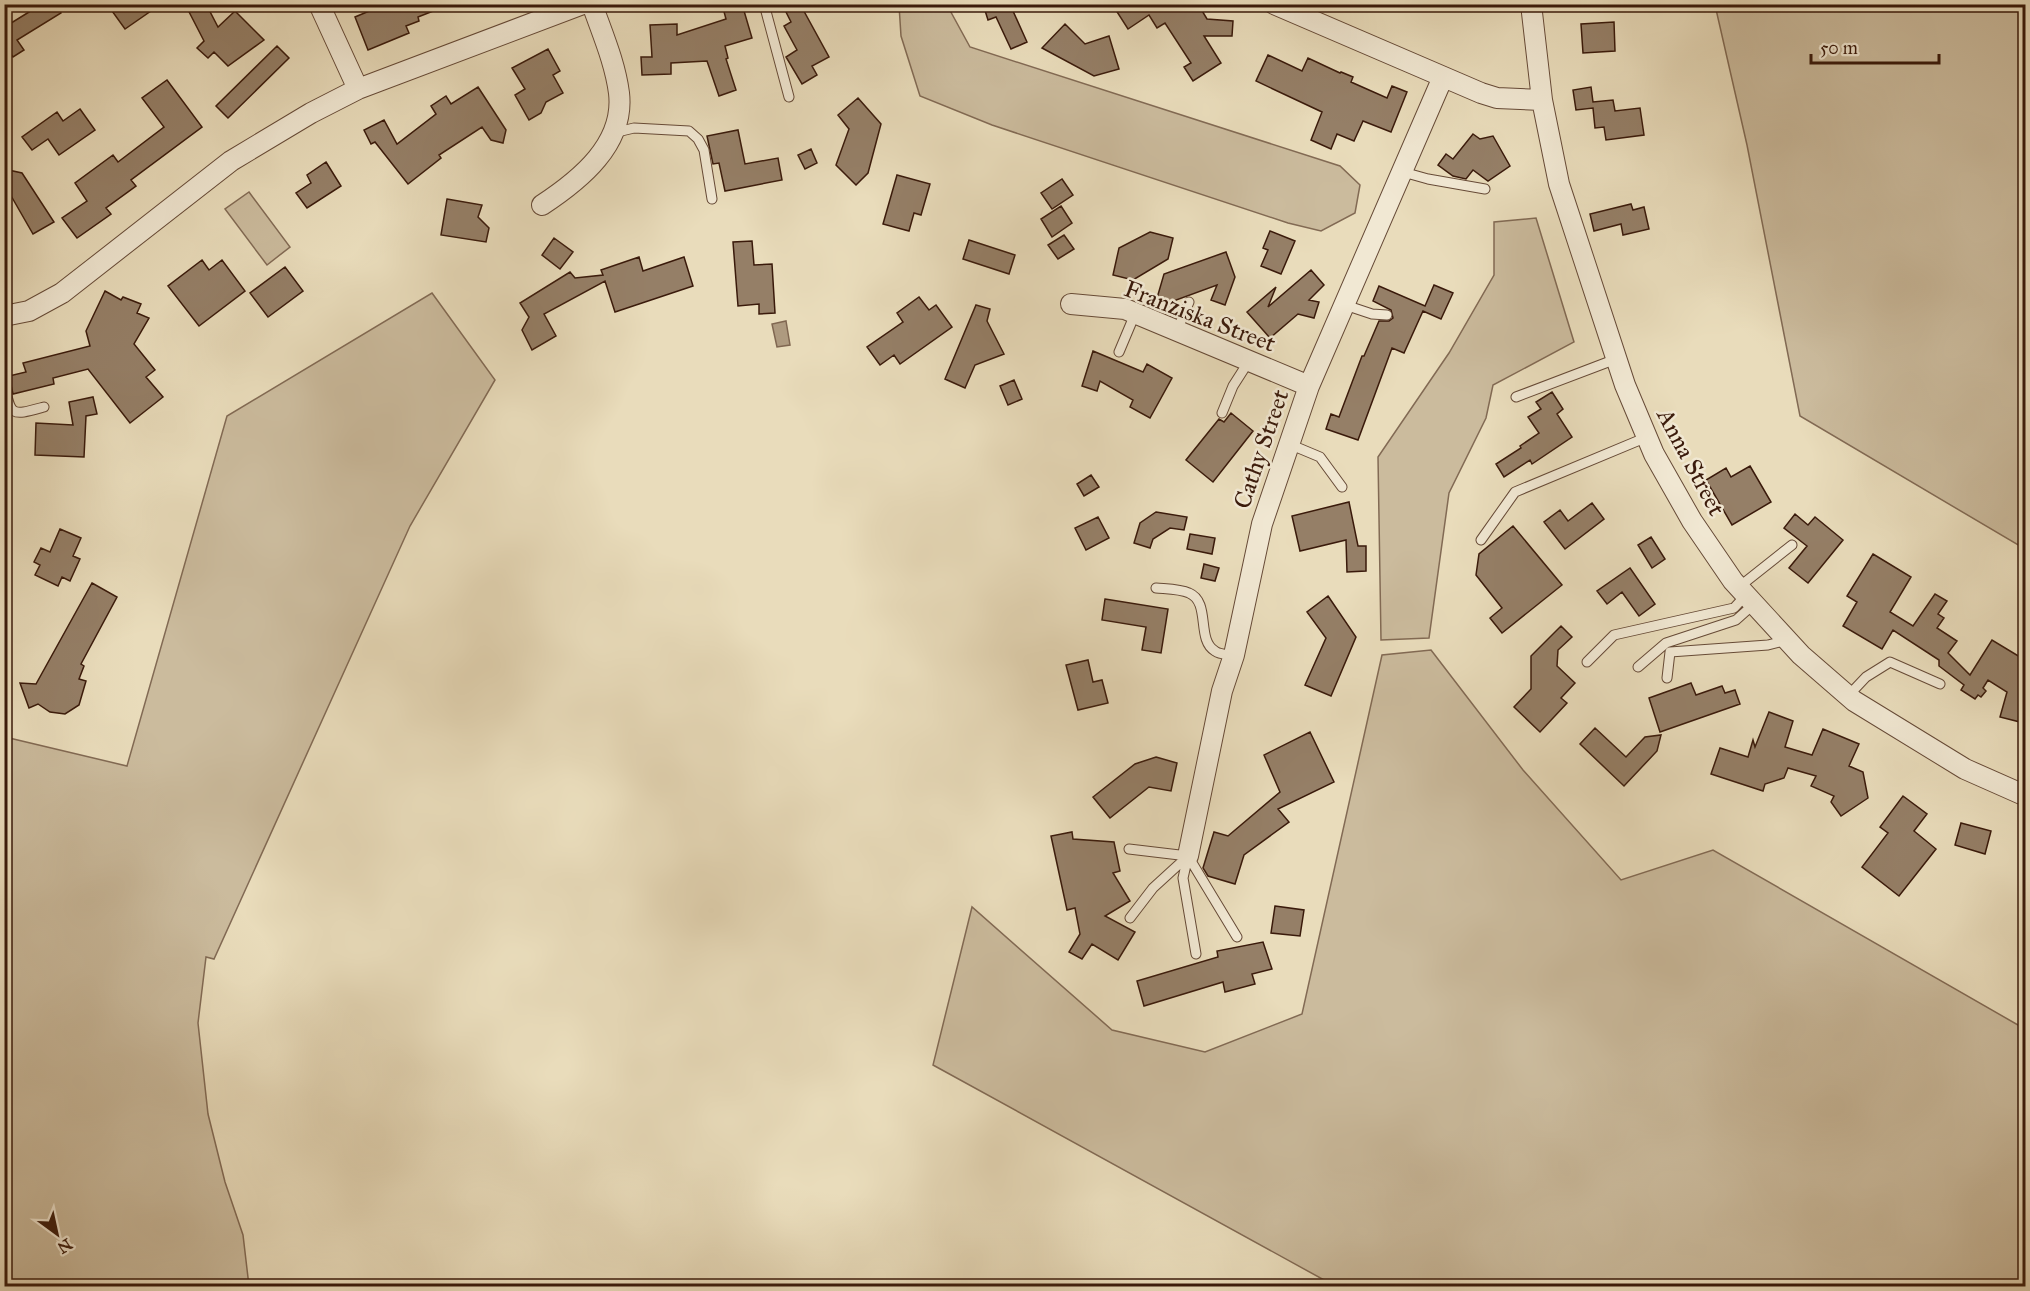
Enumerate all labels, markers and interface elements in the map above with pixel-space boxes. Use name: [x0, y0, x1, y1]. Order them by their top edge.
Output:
scale bar: [1811, 27, 1938, 65]
text: 50 m: [1820, 37, 1858, 59]
street label: Franziska Street: [1120, 273, 1280, 359]
street label: Cathy Street: [1227, 385, 1296, 512]
street label: Anna Street: [1650, 402, 1732, 521]
north arrow: [27, 1204, 87, 1264]
text: N: [54, 1234, 76, 1258]

